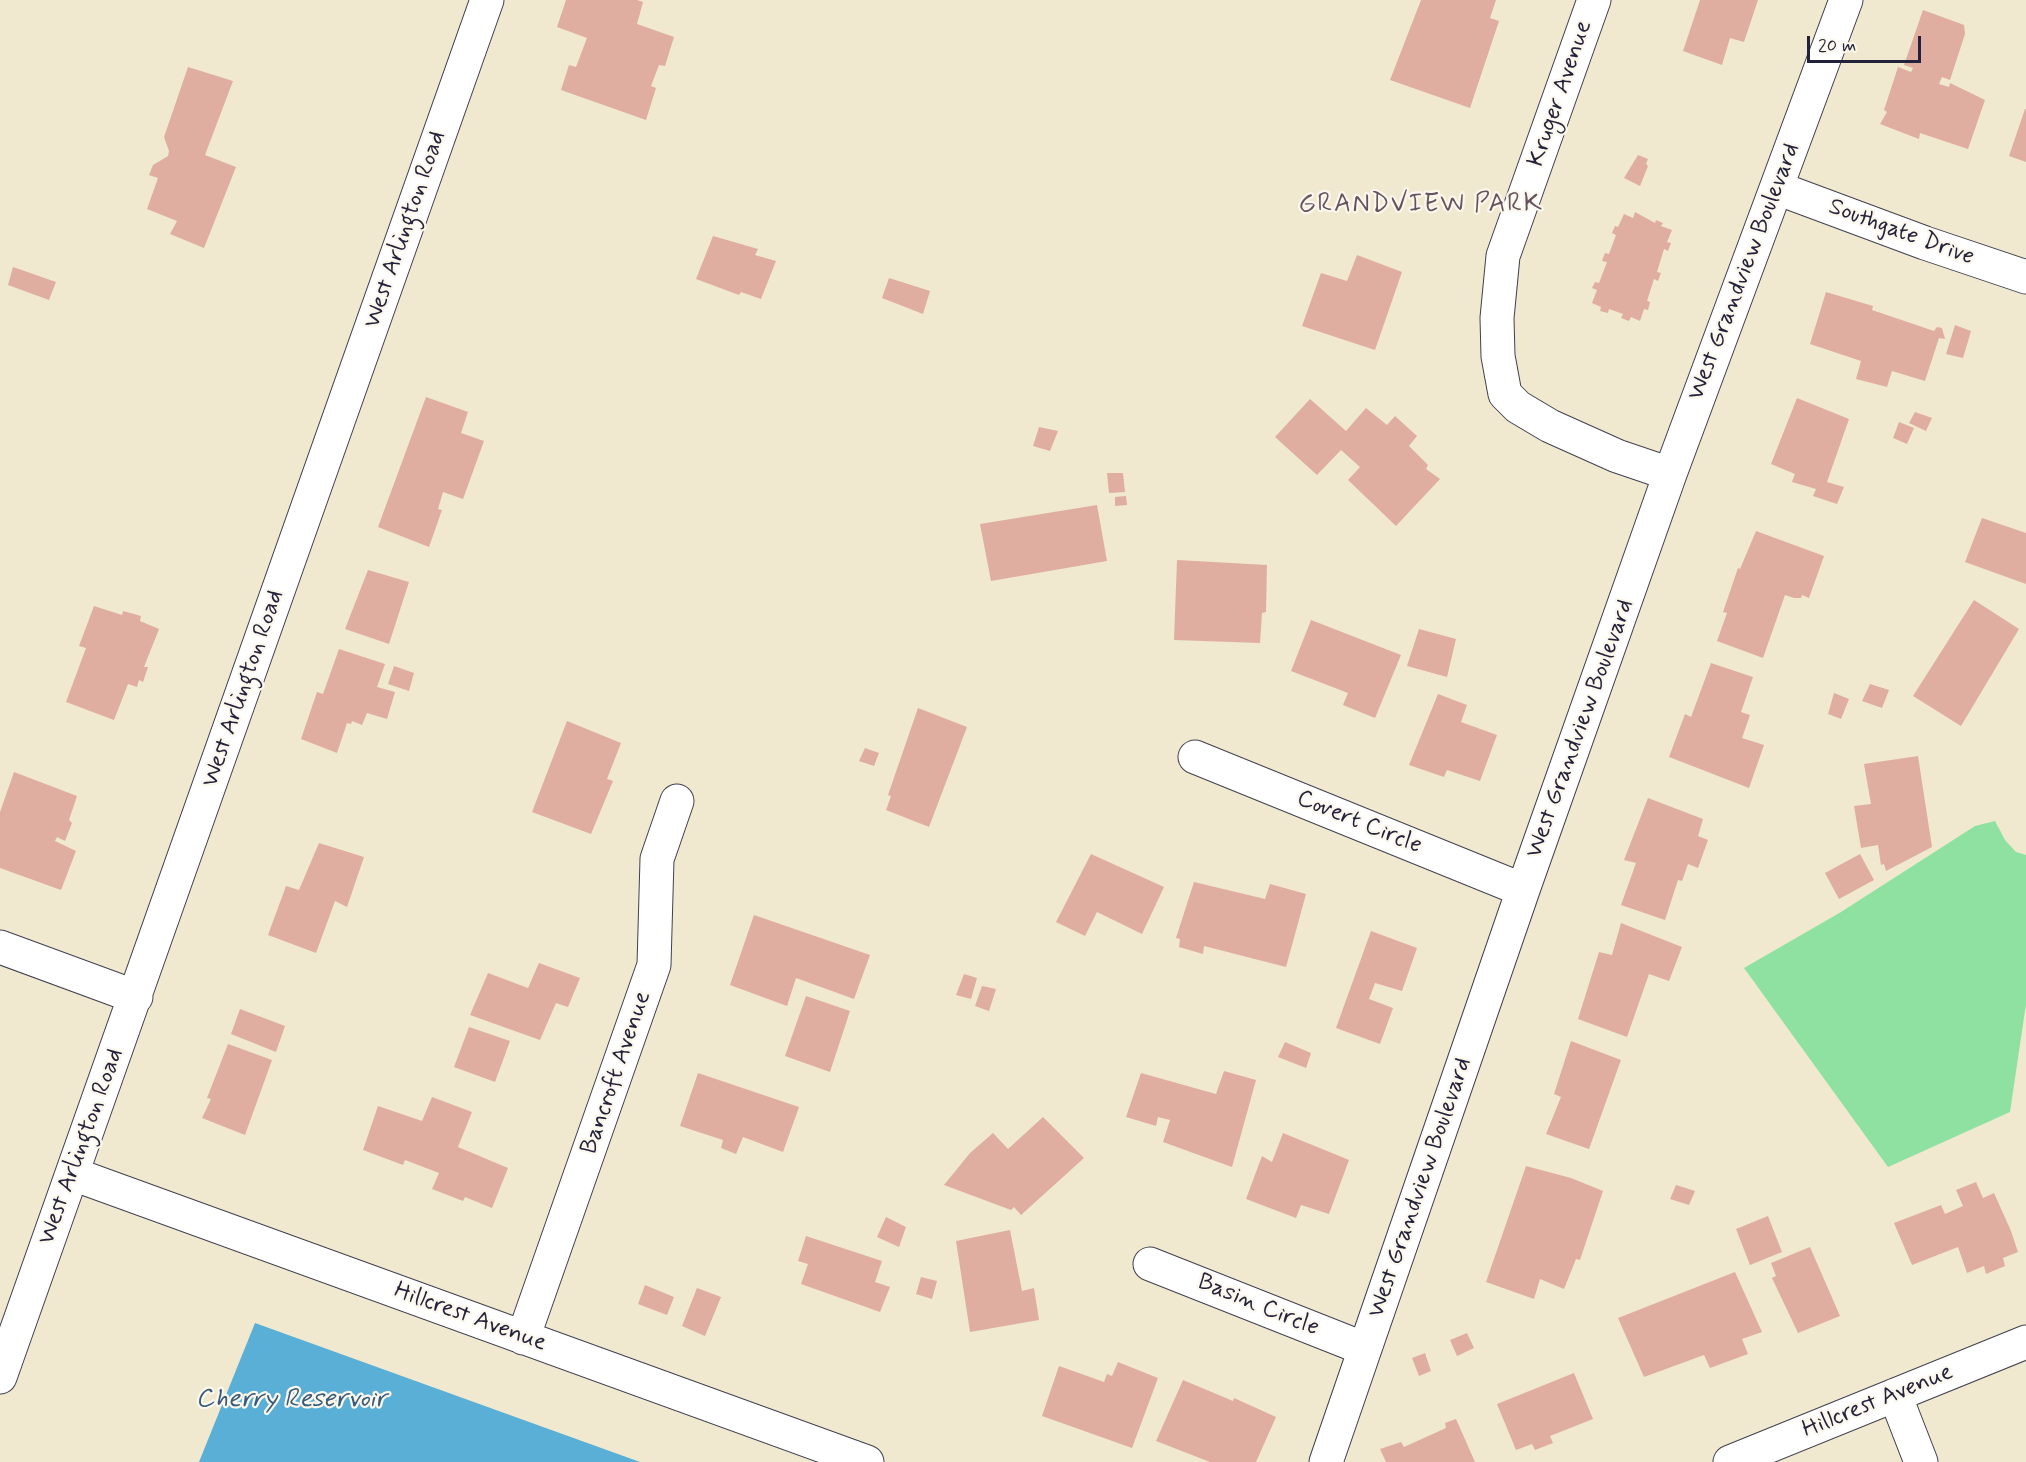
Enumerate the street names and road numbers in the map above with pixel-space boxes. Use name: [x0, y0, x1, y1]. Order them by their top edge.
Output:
street label: Kruger Avenue: [1523, 17, 1599, 171]
street label: West Arlington Road: [359, 128, 453, 332]
street label: West Grandview Boulevard: [1683, 139, 1807, 405]
street label: Southgate Drive: [1824, 193, 1978, 273]
street label: West Arlington Road: [197, 587, 291, 791]
street label: West Grandview Boulevard: [1521, 596, 1641, 862]
street label: Covert Circle: [1292, 785, 1426, 861]
street label: Bancroft Avenue: [576, 988, 658, 1158]
street label: West Arlington Road: [33, 1045, 131, 1249]
street label: West Grandview Boulevard: [1363, 1054, 1479, 1322]
street label: Basin Circle: [1193, 1269, 1323, 1343]
street label: Hillcrest Avenue: [390, 1277, 550, 1359]
street label: Hillcrest Avenue: [1798, 1359, 1958, 1445]

